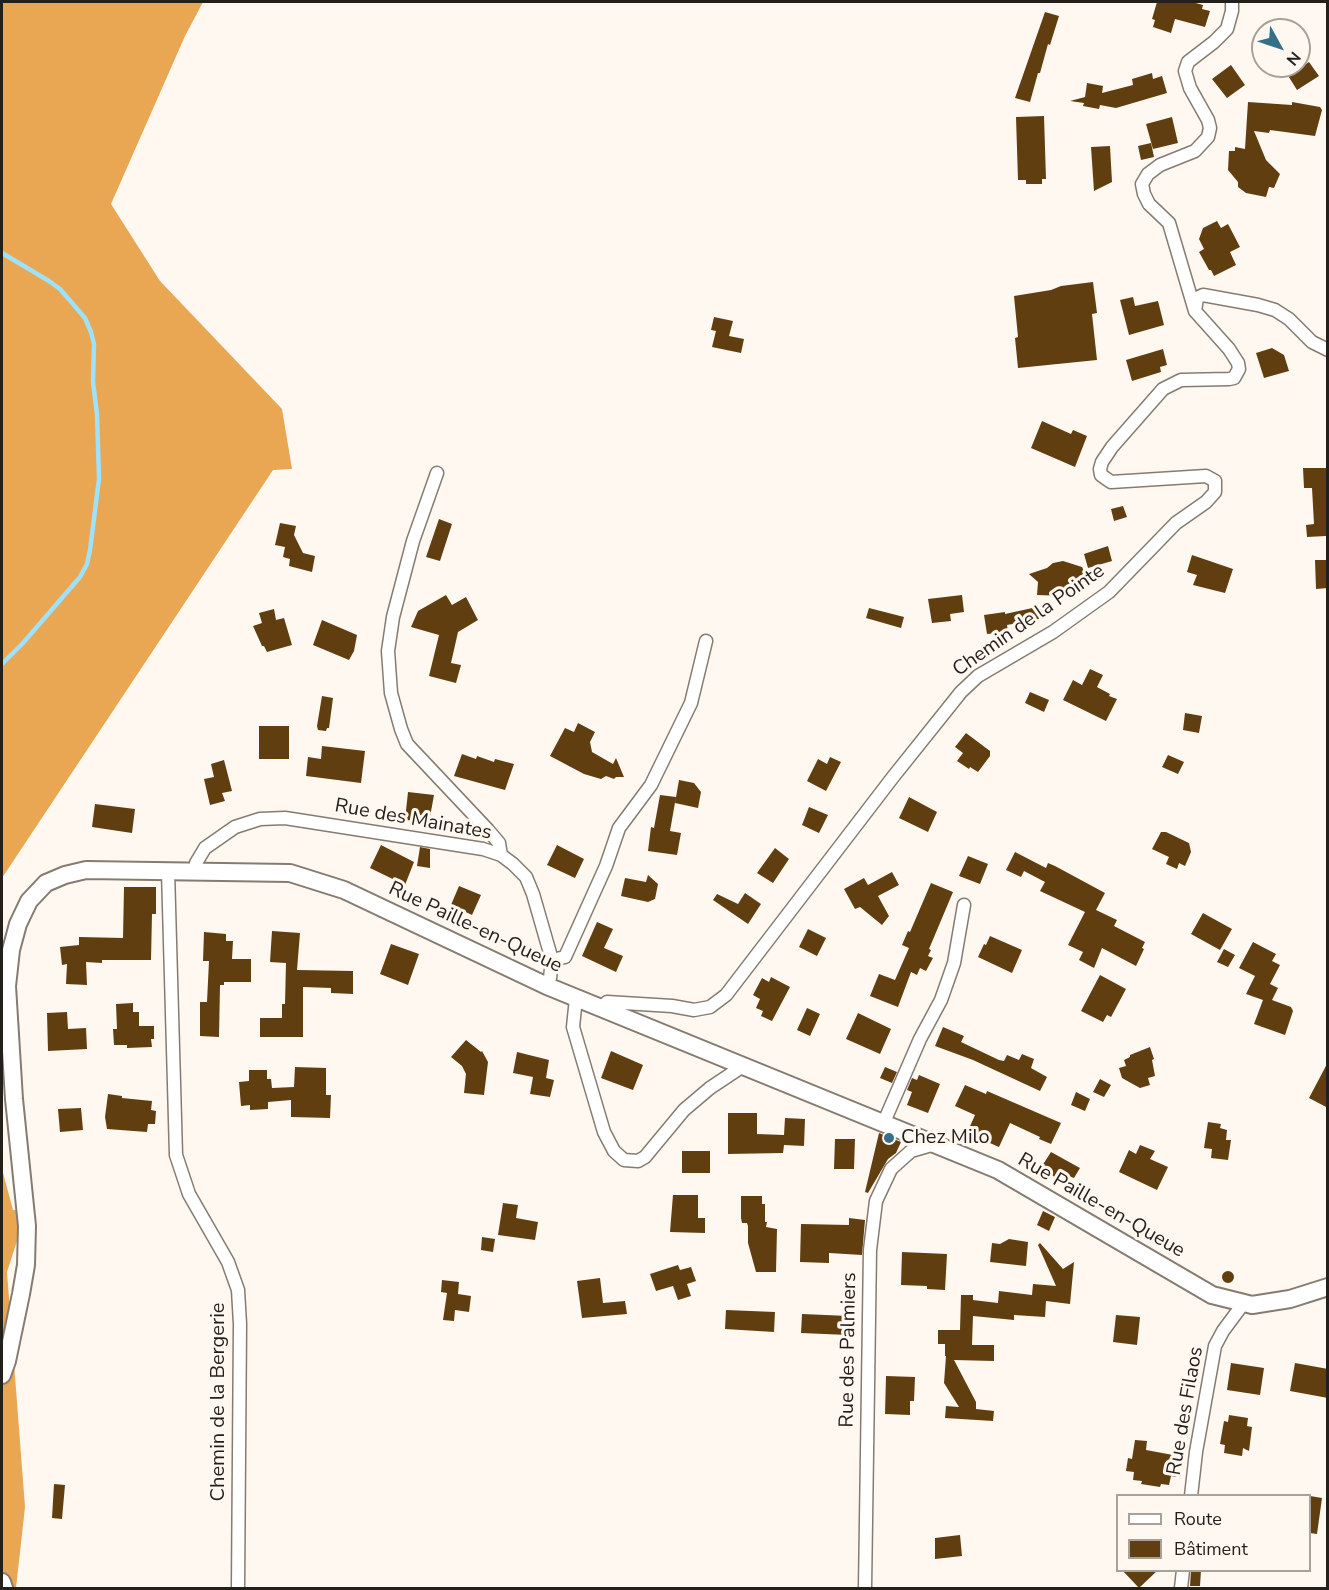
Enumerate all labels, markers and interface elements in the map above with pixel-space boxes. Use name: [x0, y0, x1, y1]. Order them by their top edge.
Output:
north arrow: [1251, 18, 1311, 78]
text: N: [1281, 47, 1306, 70]
street label: Chemin de la Pointe: [949, 560, 1109, 682]
street label: Rue des Mainates: [333, 794, 493, 846]
street label: Rue Paille-en-Queue: [384, 877, 566, 979]
place label: Chez Milo: [901, 1126, 989, 1150]
marker: Chez Milo: [882, 1131, 896, 1145]
street label: Rue Paille-en-Queue: [1013, 1148, 1189, 1264]
street label: Rue des Palmiers: [836, 1272, 862, 1428]
street label: Chemin de la Bergerie: [207, 1303, 231, 1501]
street label: Rue des Filaos: [1163, 1345, 1209, 1477]
legend: [1116, 1494, 1311, 1572]
text: Route: [1174, 1507, 1222, 1531]
text: Bâtiment: [1174, 1537, 1248, 1561]

